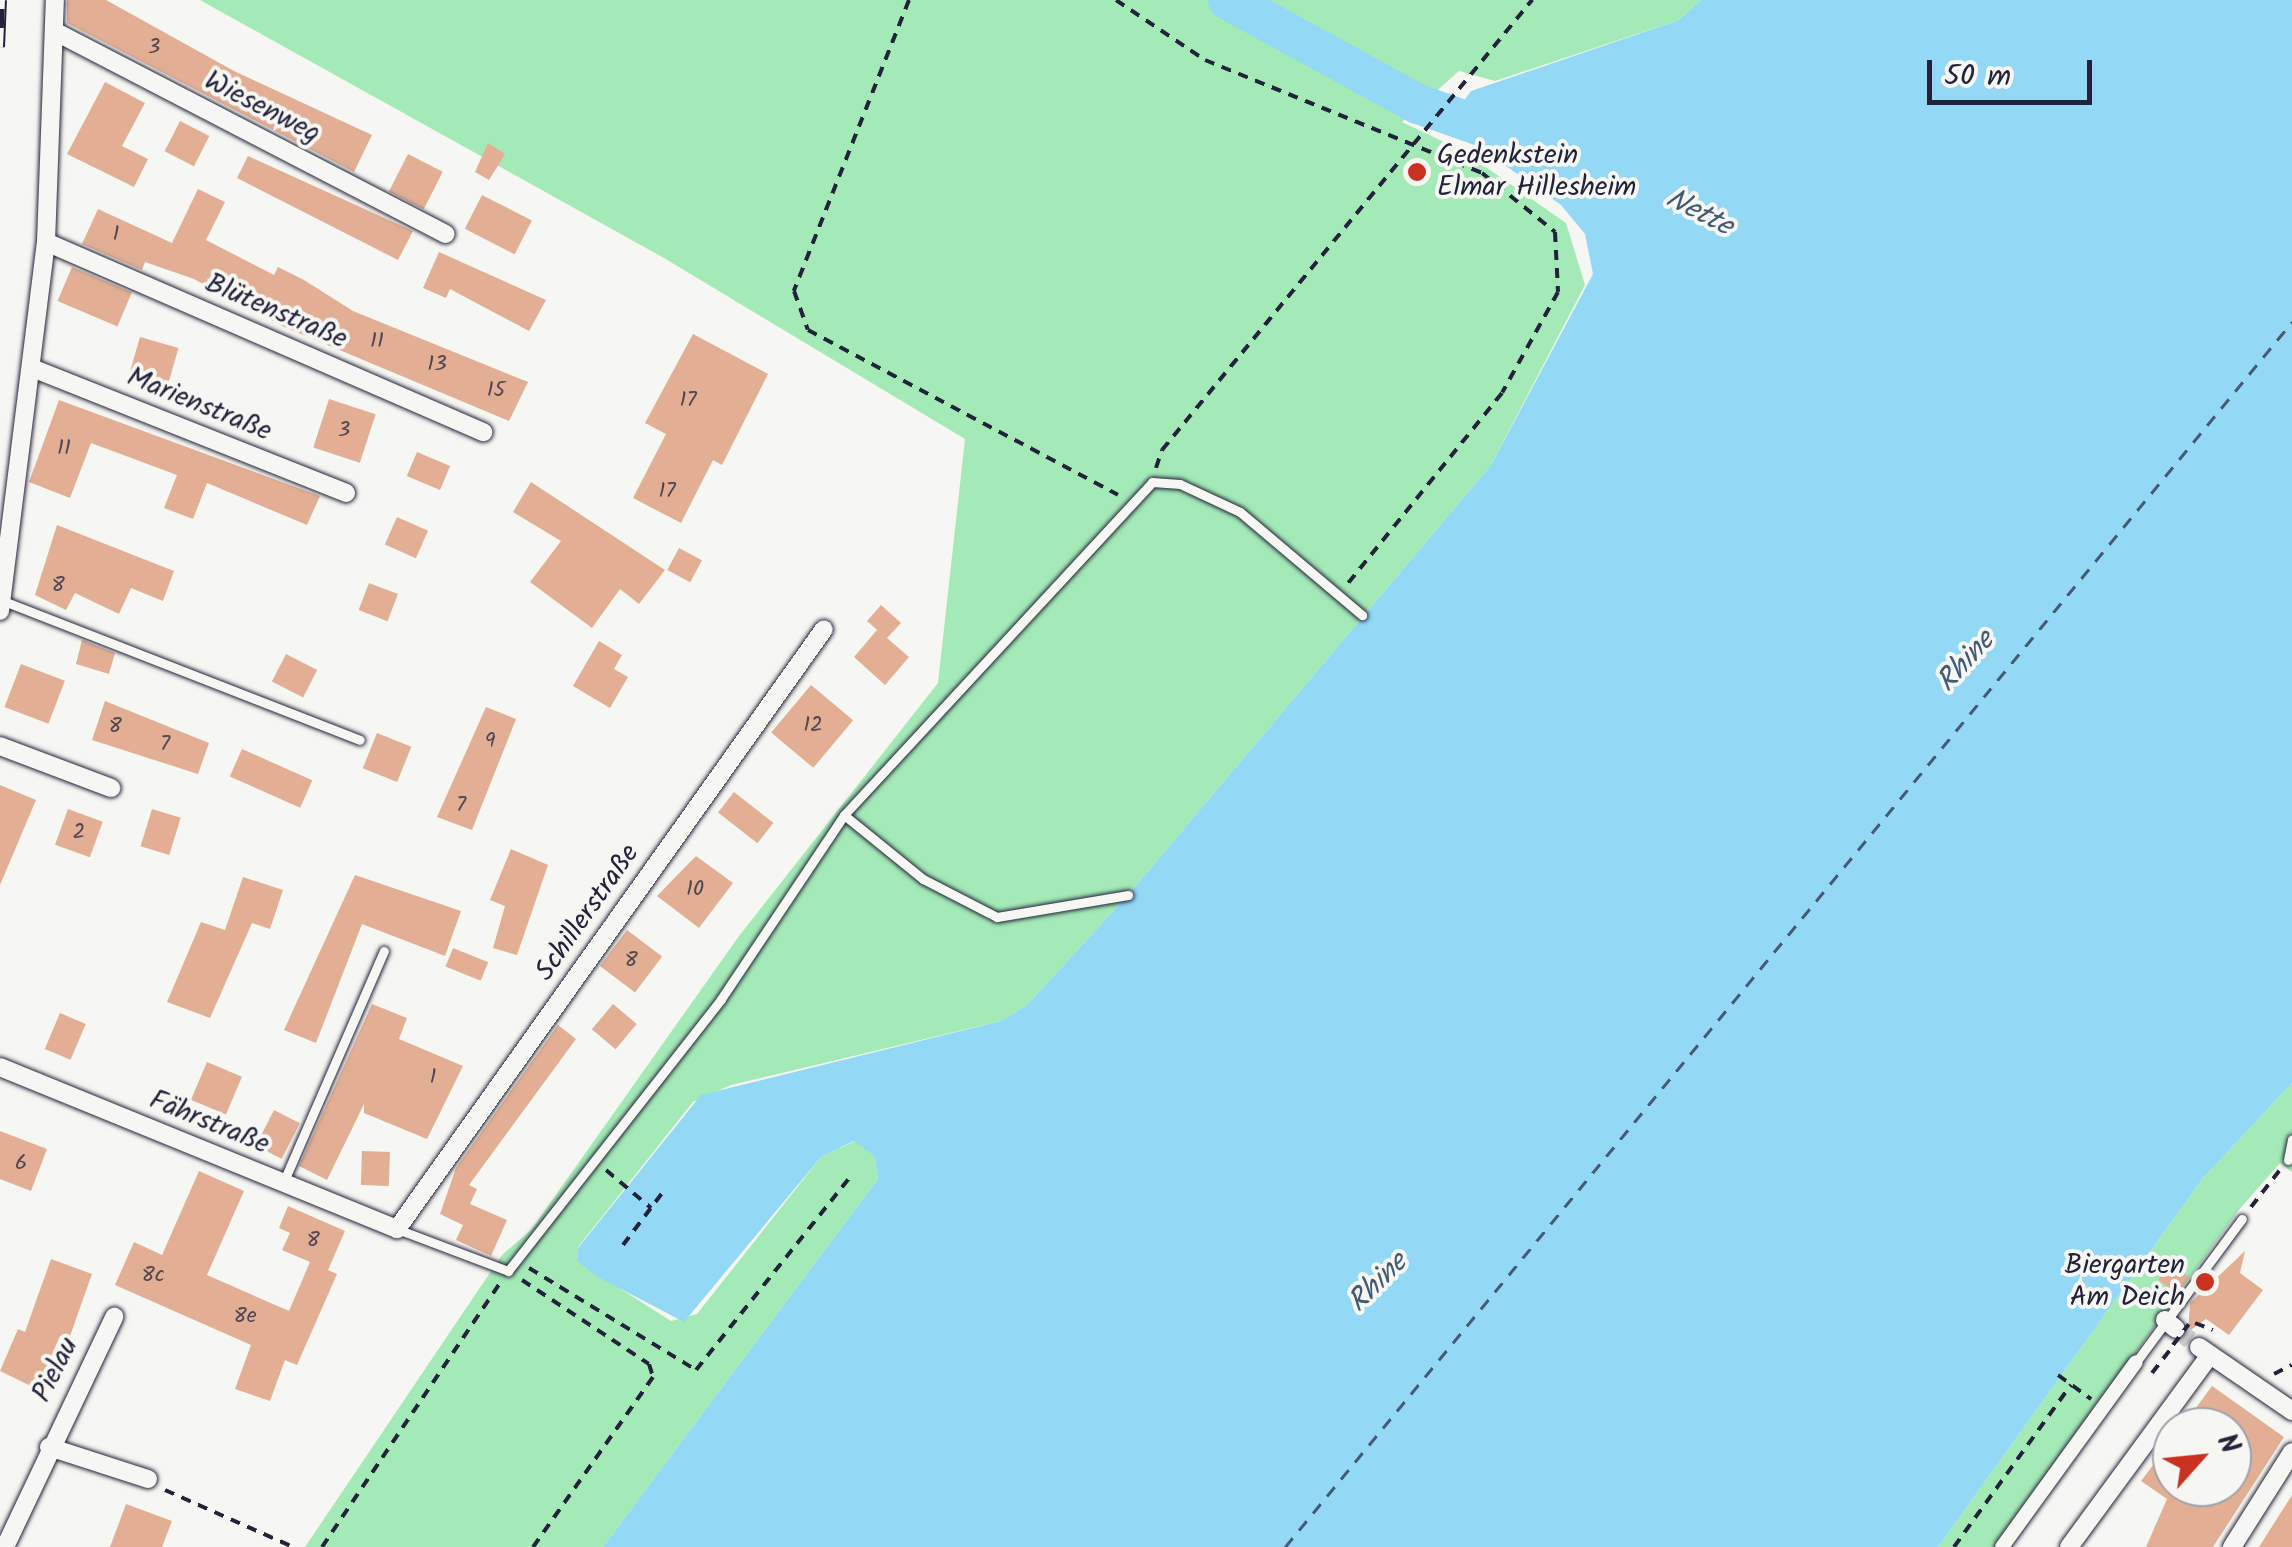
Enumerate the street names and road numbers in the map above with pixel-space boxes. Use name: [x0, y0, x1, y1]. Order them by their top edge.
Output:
street label: Wiesenweg: [199, 65, 325, 151]
street label: Blütenstraße: [200, 267, 352, 357]
street label: Marienstraße: [122, 361, 276, 449]
street label: Schillerstraße: [529, 838, 647, 988]
street label: Fährstraße: [144, 1084, 274, 1162]
street label: Pielau: [26, 1332, 86, 1408]

